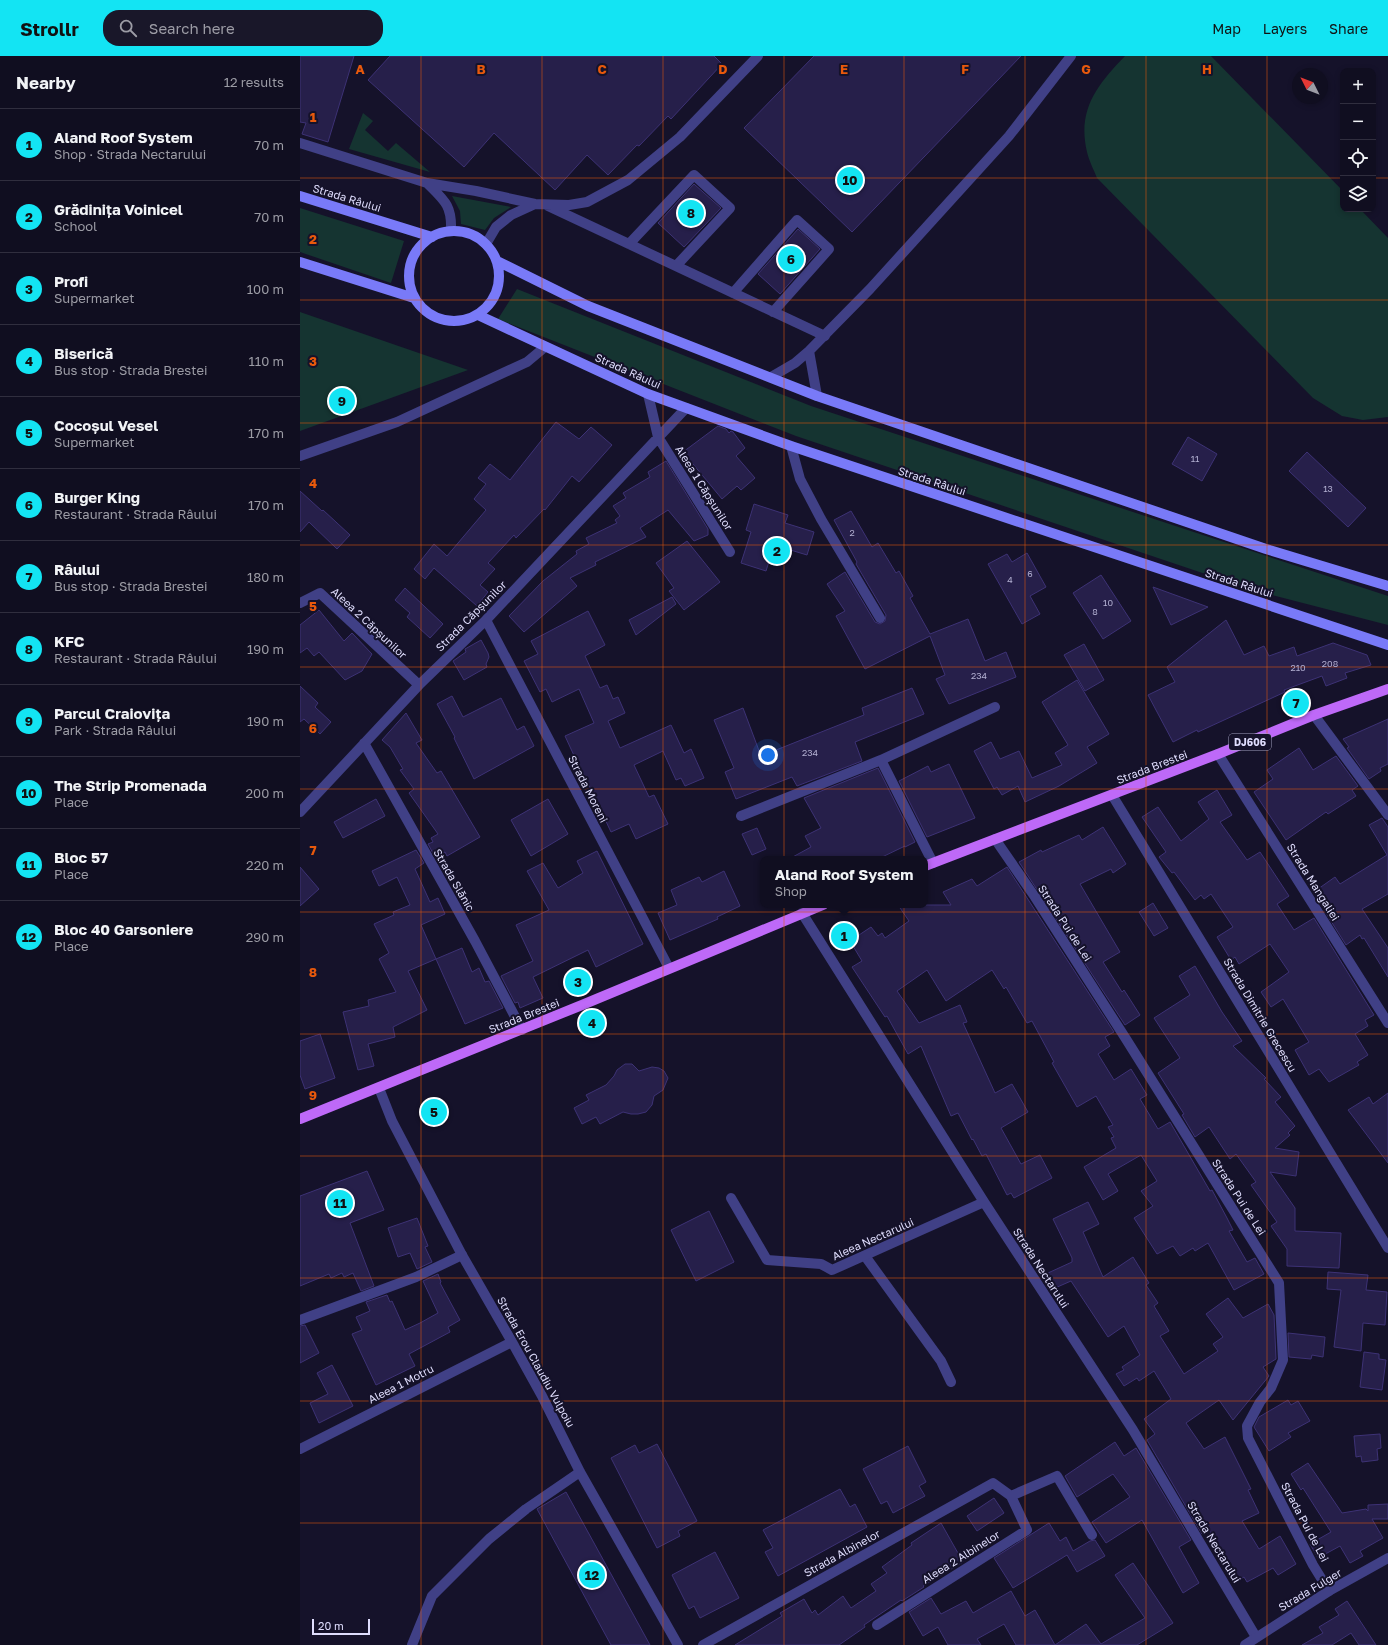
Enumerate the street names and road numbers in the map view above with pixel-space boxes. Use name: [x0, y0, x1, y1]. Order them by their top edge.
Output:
street label: Strada Râului: [311, 181, 383, 214]
street label: Strada Râului: [593, 350, 663, 391]
street label: Aleea 1 Căpșunilor: [672, 443, 736, 534]
street label: Strada Râului: [897, 463, 968, 498]
street label: Strada Râului: [1204, 565, 1275, 600]
street label: Strada Căpșunilor: [433, 577, 510, 654]
street label: Aleea 2 Căpșunilor: [328, 584, 410, 662]
road number: DJ606: [1229, 734, 1271, 750]
street label: Strada Brestei: [1115, 747, 1189, 786]
street label: Strada Moreni: [566, 753, 611, 825]
street label: Strada Mangaliei: [1284, 841, 1342, 923]
street label: Strada Slănic: [431, 846, 478, 913]
street label: Strada Pui de Lei: [1036, 882, 1095, 963]
street label: Strada Dimitrie Grecescu: [1221, 955, 1300, 1074]
street label: Strada Brestei: [487, 995, 561, 1036]
street label: Strada Pui de Lei: [1210, 1156, 1269, 1237]
street label: Aleea Nectarului: [830, 1215, 916, 1262]
street label: Strada Nectarului: [1011, 1225, 1072, 1310]
street label: Strada Erou Claudiu Vulpoiu: [495, 1294, 578, 1429]
street label: Aleea 1 Motru: [366, 1361, 436, 1406]
street label: Strada Pui de Lei: [1279, 1480, 1332, 1564]
street label: Strada Nectarului: [1185, 1499, 1244, 1585]
street label: Strada Albinelor: [801, 1526, 883, 1579]
street label: Aleea 2 Albinelor: [919, 1527, 1003, 1586]
street label: Strada Fulger: [1276, 1565, 1344, 1614]

